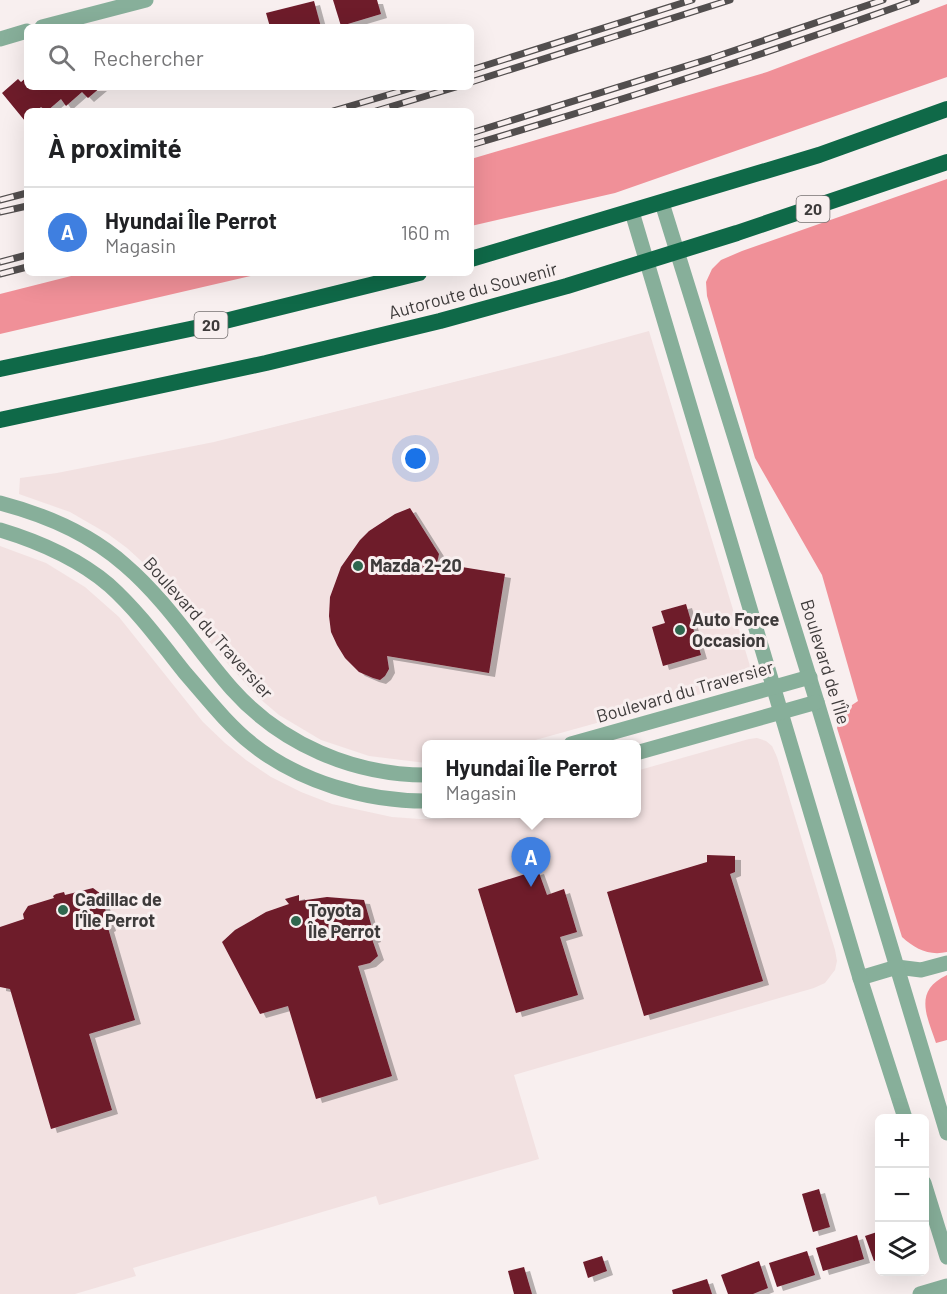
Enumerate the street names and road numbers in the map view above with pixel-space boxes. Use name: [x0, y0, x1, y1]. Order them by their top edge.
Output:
road number: 20: [796, 196, 830, 222]
street label: Autoroute du Souvenir: [386, 257, 560, 323]
road number: 20: [194, 312, 228, 338]
street label: Boulevard du Traversier: [139, 552, 279, 703]
street label: Boulevard de l'Île: [796, 597, 855, 727]
street label: Boulevard du Traversier: [594, 655, 776, 727]

